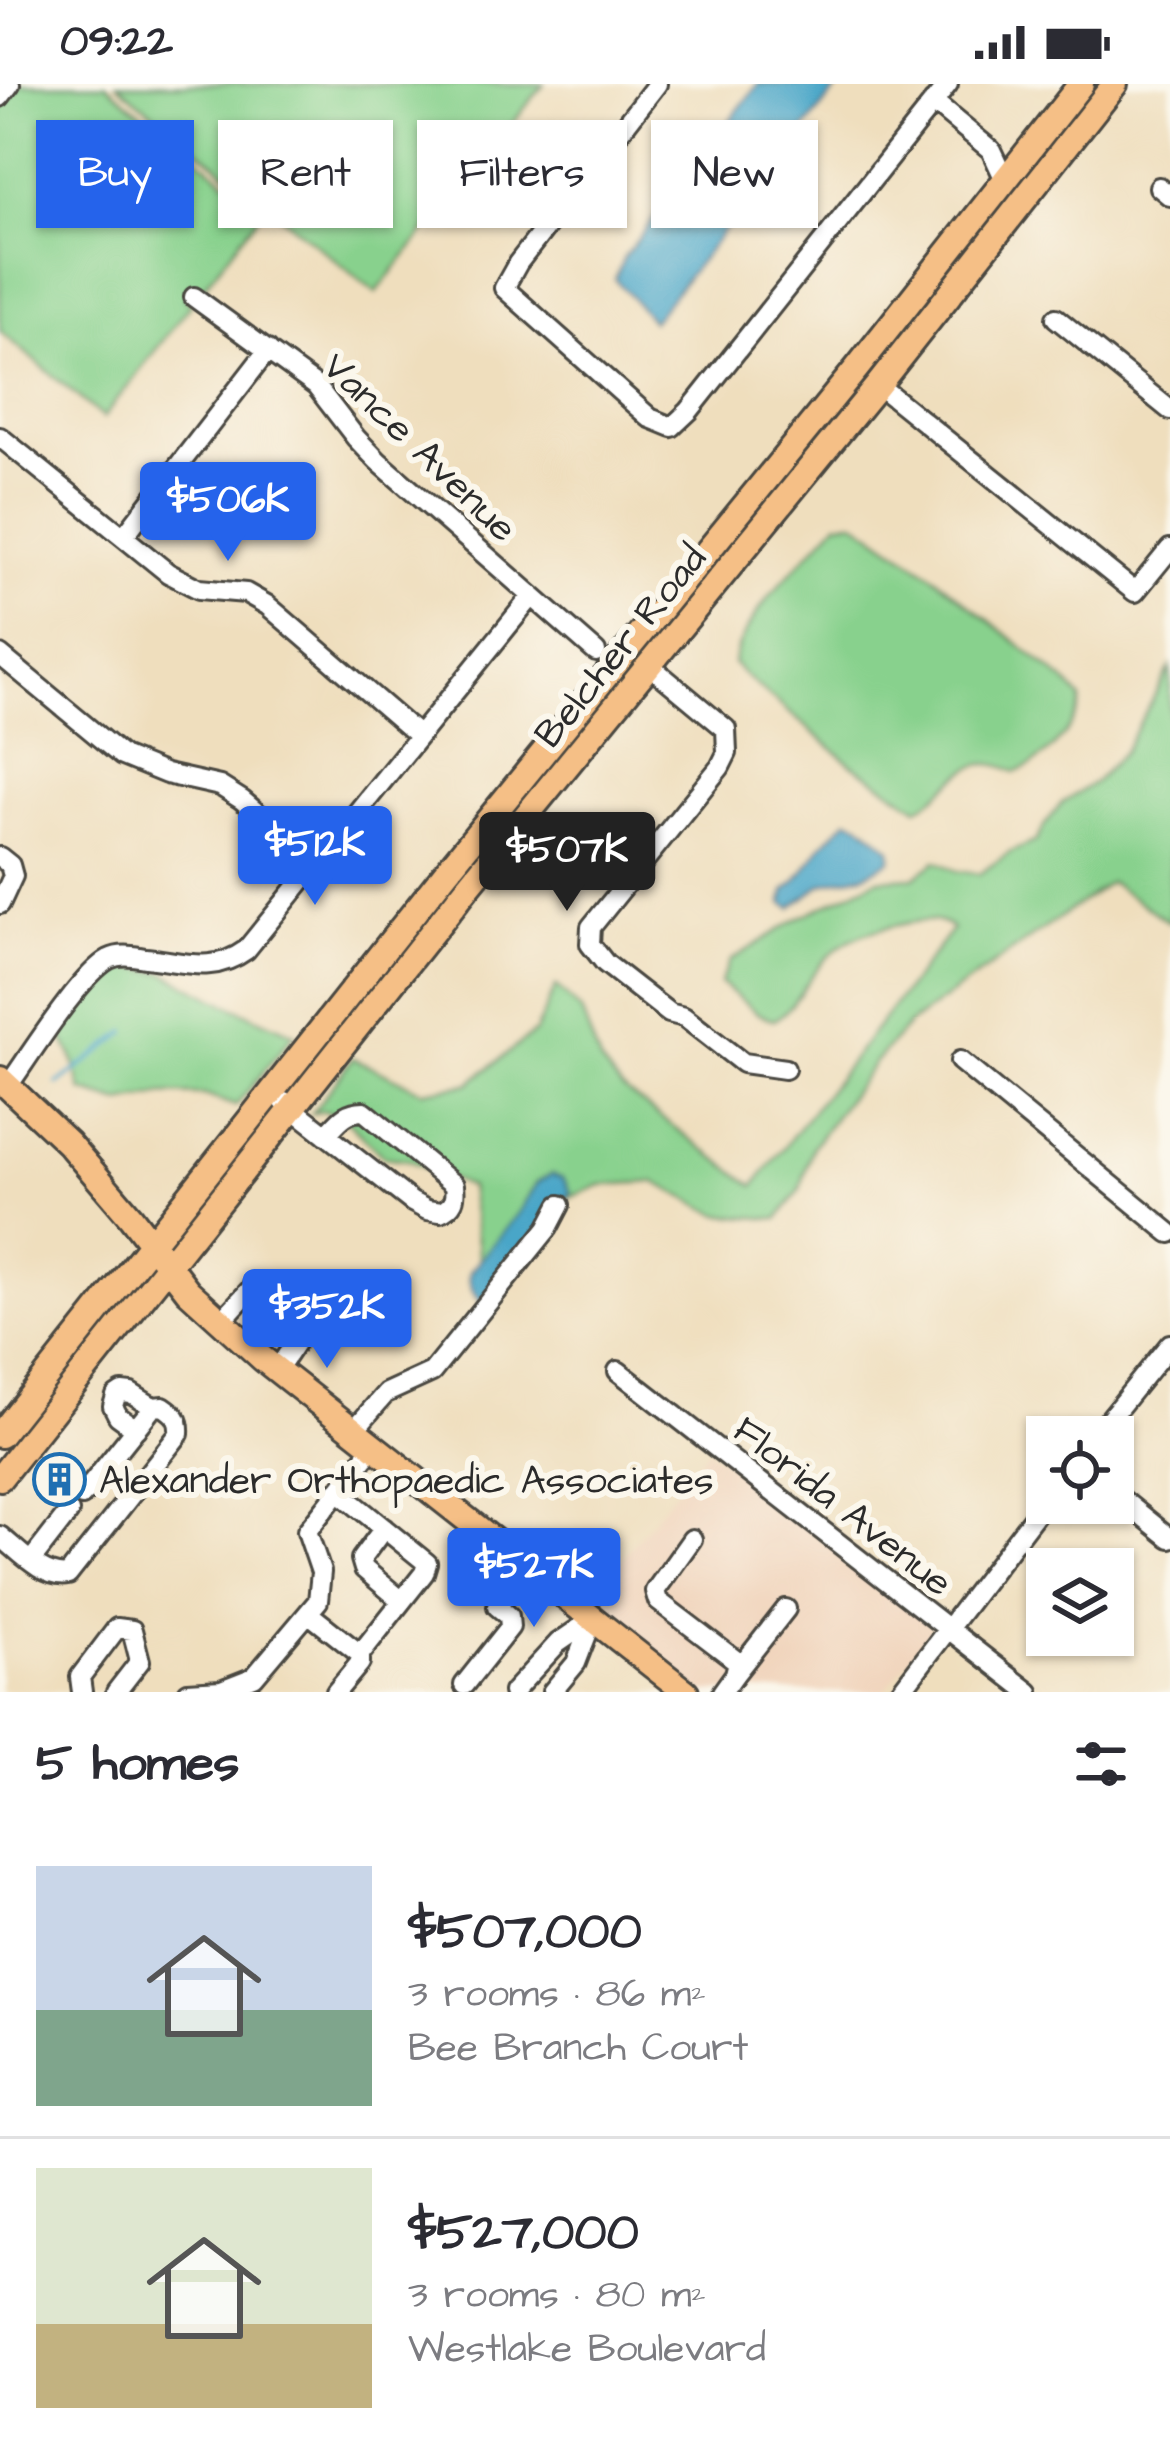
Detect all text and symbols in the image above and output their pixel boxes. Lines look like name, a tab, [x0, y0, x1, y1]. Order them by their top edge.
text: 09:22	[60, 11, 173, 73]
chip: Buy	[36, 120, 194, 228]
chip: Rent	[218, 120, 393, 228]
chip: Filters	[417, 120, 627, 228]
chip: New	[651, 120, 818, 228]
street label: Vance Avenue	[310, 341, 528, 555]
pin: $506K	[144, 462, 312, 564]
text: $506K	[167, 474, 289, 528]
street label: Belcher Road	[523, 534, 720, 760]
pin: $512K	[231, 806, 399, 908]
pin: $507K	[483, 812, 651, 914]
text: $512K	[265, 818, 365, 872]
text: $507K	[506, 824, 628, 878]
pin: $352K	[243, 1269, 411, 1371]
text: $352K	[269, 1281, 385, 1335]
street label: Florida Avenue	[721, 1405, 963, 1610]
map controls	[1026, 1416, 1134, 1656]
button: locate	[1026, 1416, 1134, 1524]
building icon: Alexander Orthopaedic Associates	[32, 1451, 88, 1507]
place label: Alexander Orthopaedic Associates	[99, 1455, 714, 1509]
pin: $527K	[450, 1528, 618, 1630]
text: $527K	[474, 1540, 594, 1594]
button: layers	[1026, 1548, 1134, 1656]
text: 5 homes	[36, 1729, 239, 1800]
icon: filters	[1068, 1731, 1134, 1797]
text: $507,000	[408, 1897, 642, 1968]
icon: home	[132, 1914, 276, 2058]
text: 3 rooms · 86 m²	[408, 1968, 706, 2022]
text: Bee Branch Court	[408, 2022, 748, 2076]
text: $527,000	[408, 2198, 639, 2269]
icon: home	[132, 2216, 276, 2360]
text: 3 rooms · 80 m²	[408, 2269, 706, 2323]
text: Westlake Boulevard	[408, 2323, 766, 2377]

